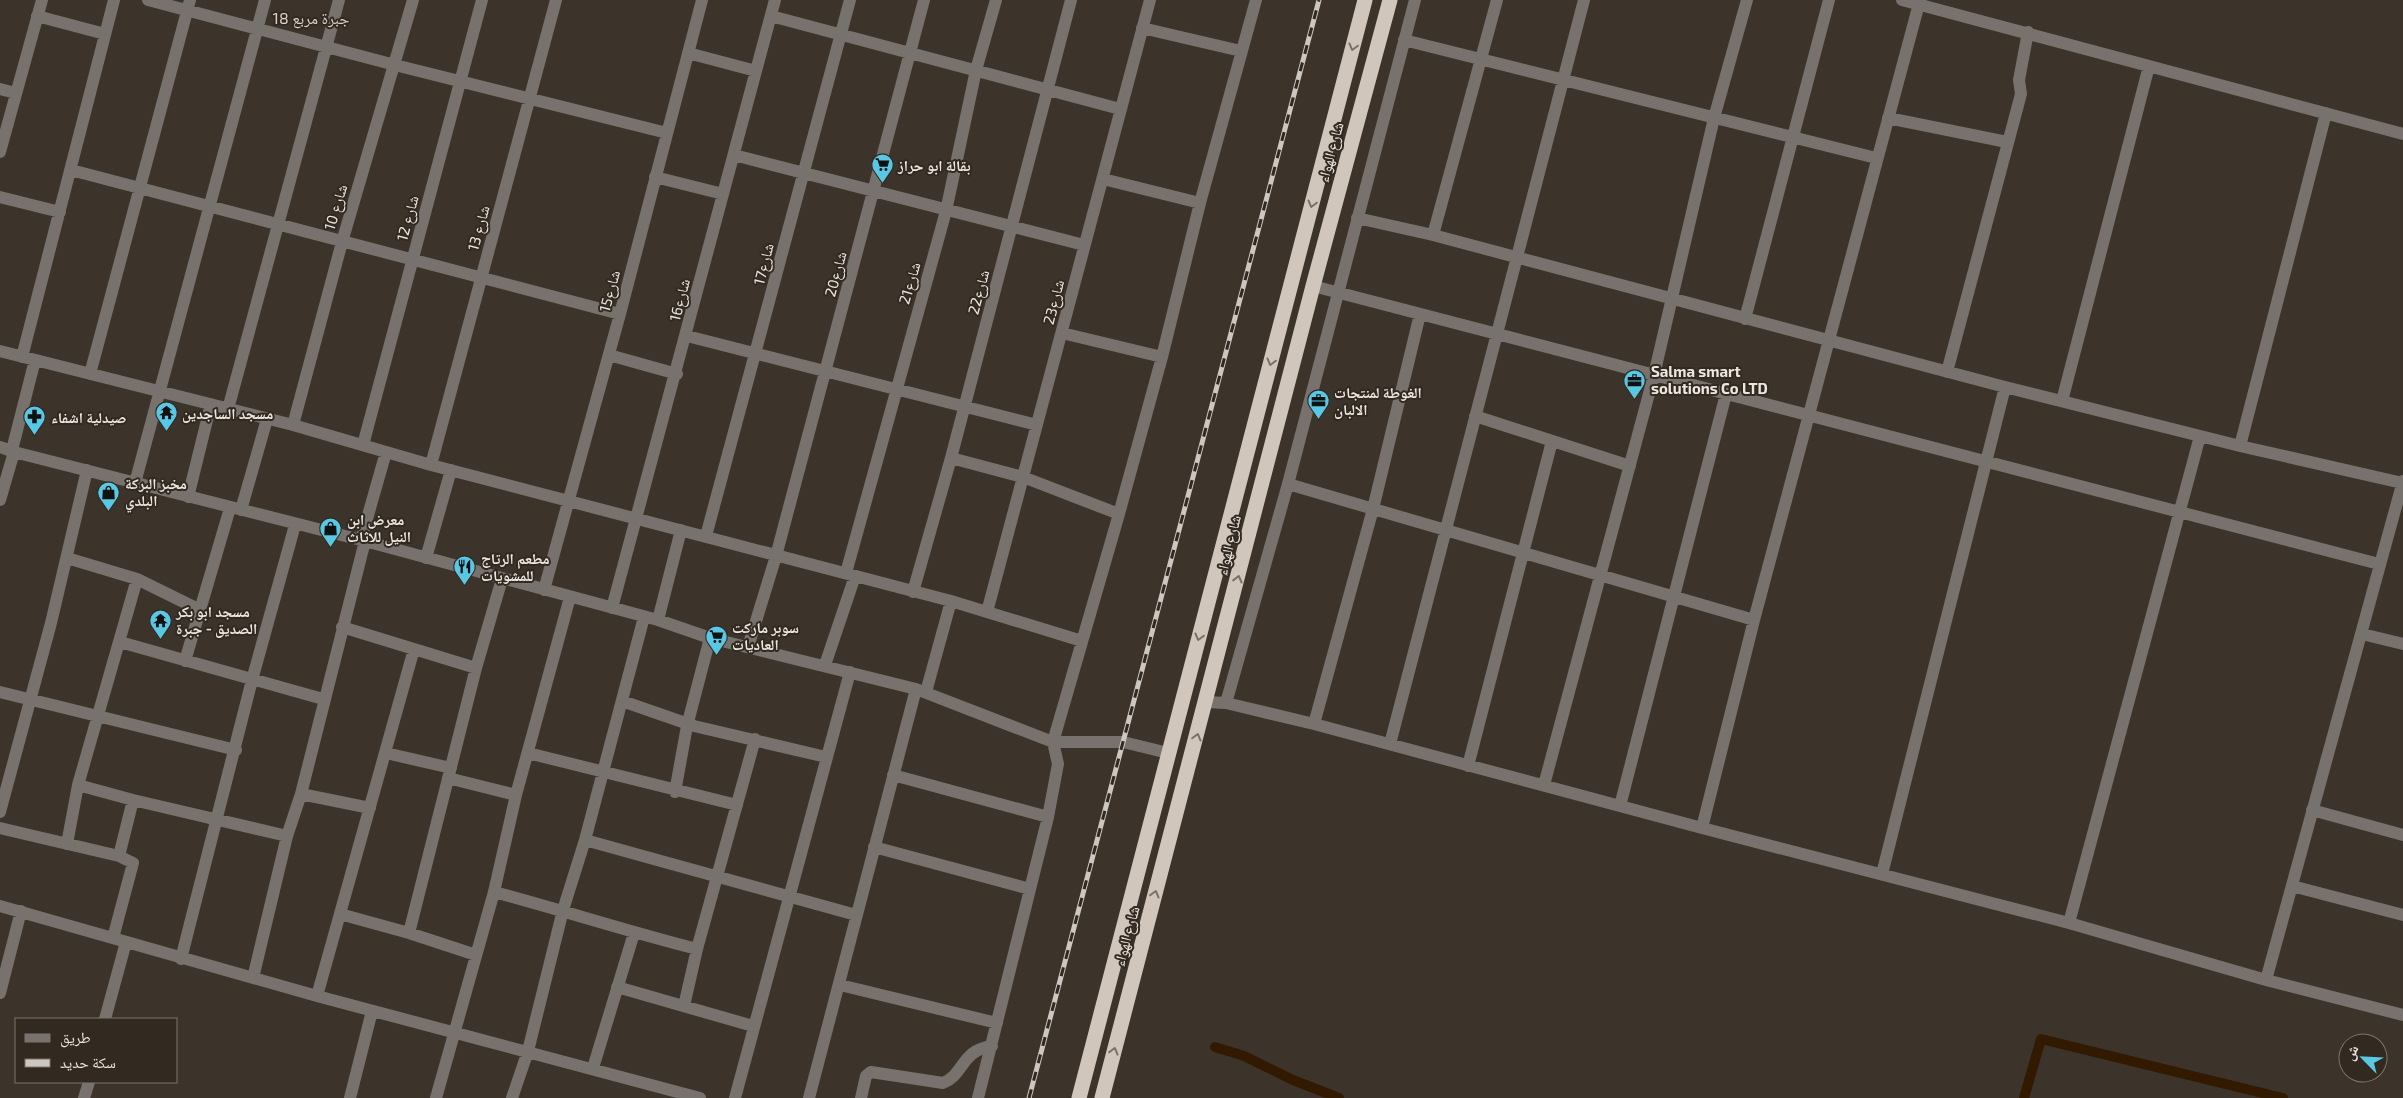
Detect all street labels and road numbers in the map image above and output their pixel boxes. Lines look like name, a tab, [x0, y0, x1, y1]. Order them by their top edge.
street label: شارع الهواء	[1313, 120, 1349, 185]
street label: شارع 10	[320, 182, 352, 233]
street label: شارع 12	[392, 193, 424, 243]
street label: شارع 13	[463, 203, 495, 253]
street label: شارع17	[749, 241, 779, 287]
street label: شارع20	[820, 249, 852, 299]
street label: شارع21	[894, 260, 926, 307]
street label: شارع15	[595, 268, 625, 314]
street label: شارع22	[963, 268, 995, 317]
street label: شارع16	[665, 277, 695, 324]
street label: شارع23	[1039, 278, 1069, 327]
street label: شارع الهواء	[1212, 513, 1246, 577]
street label: شارع الهواء	[1109, 904, 1145, 969]

